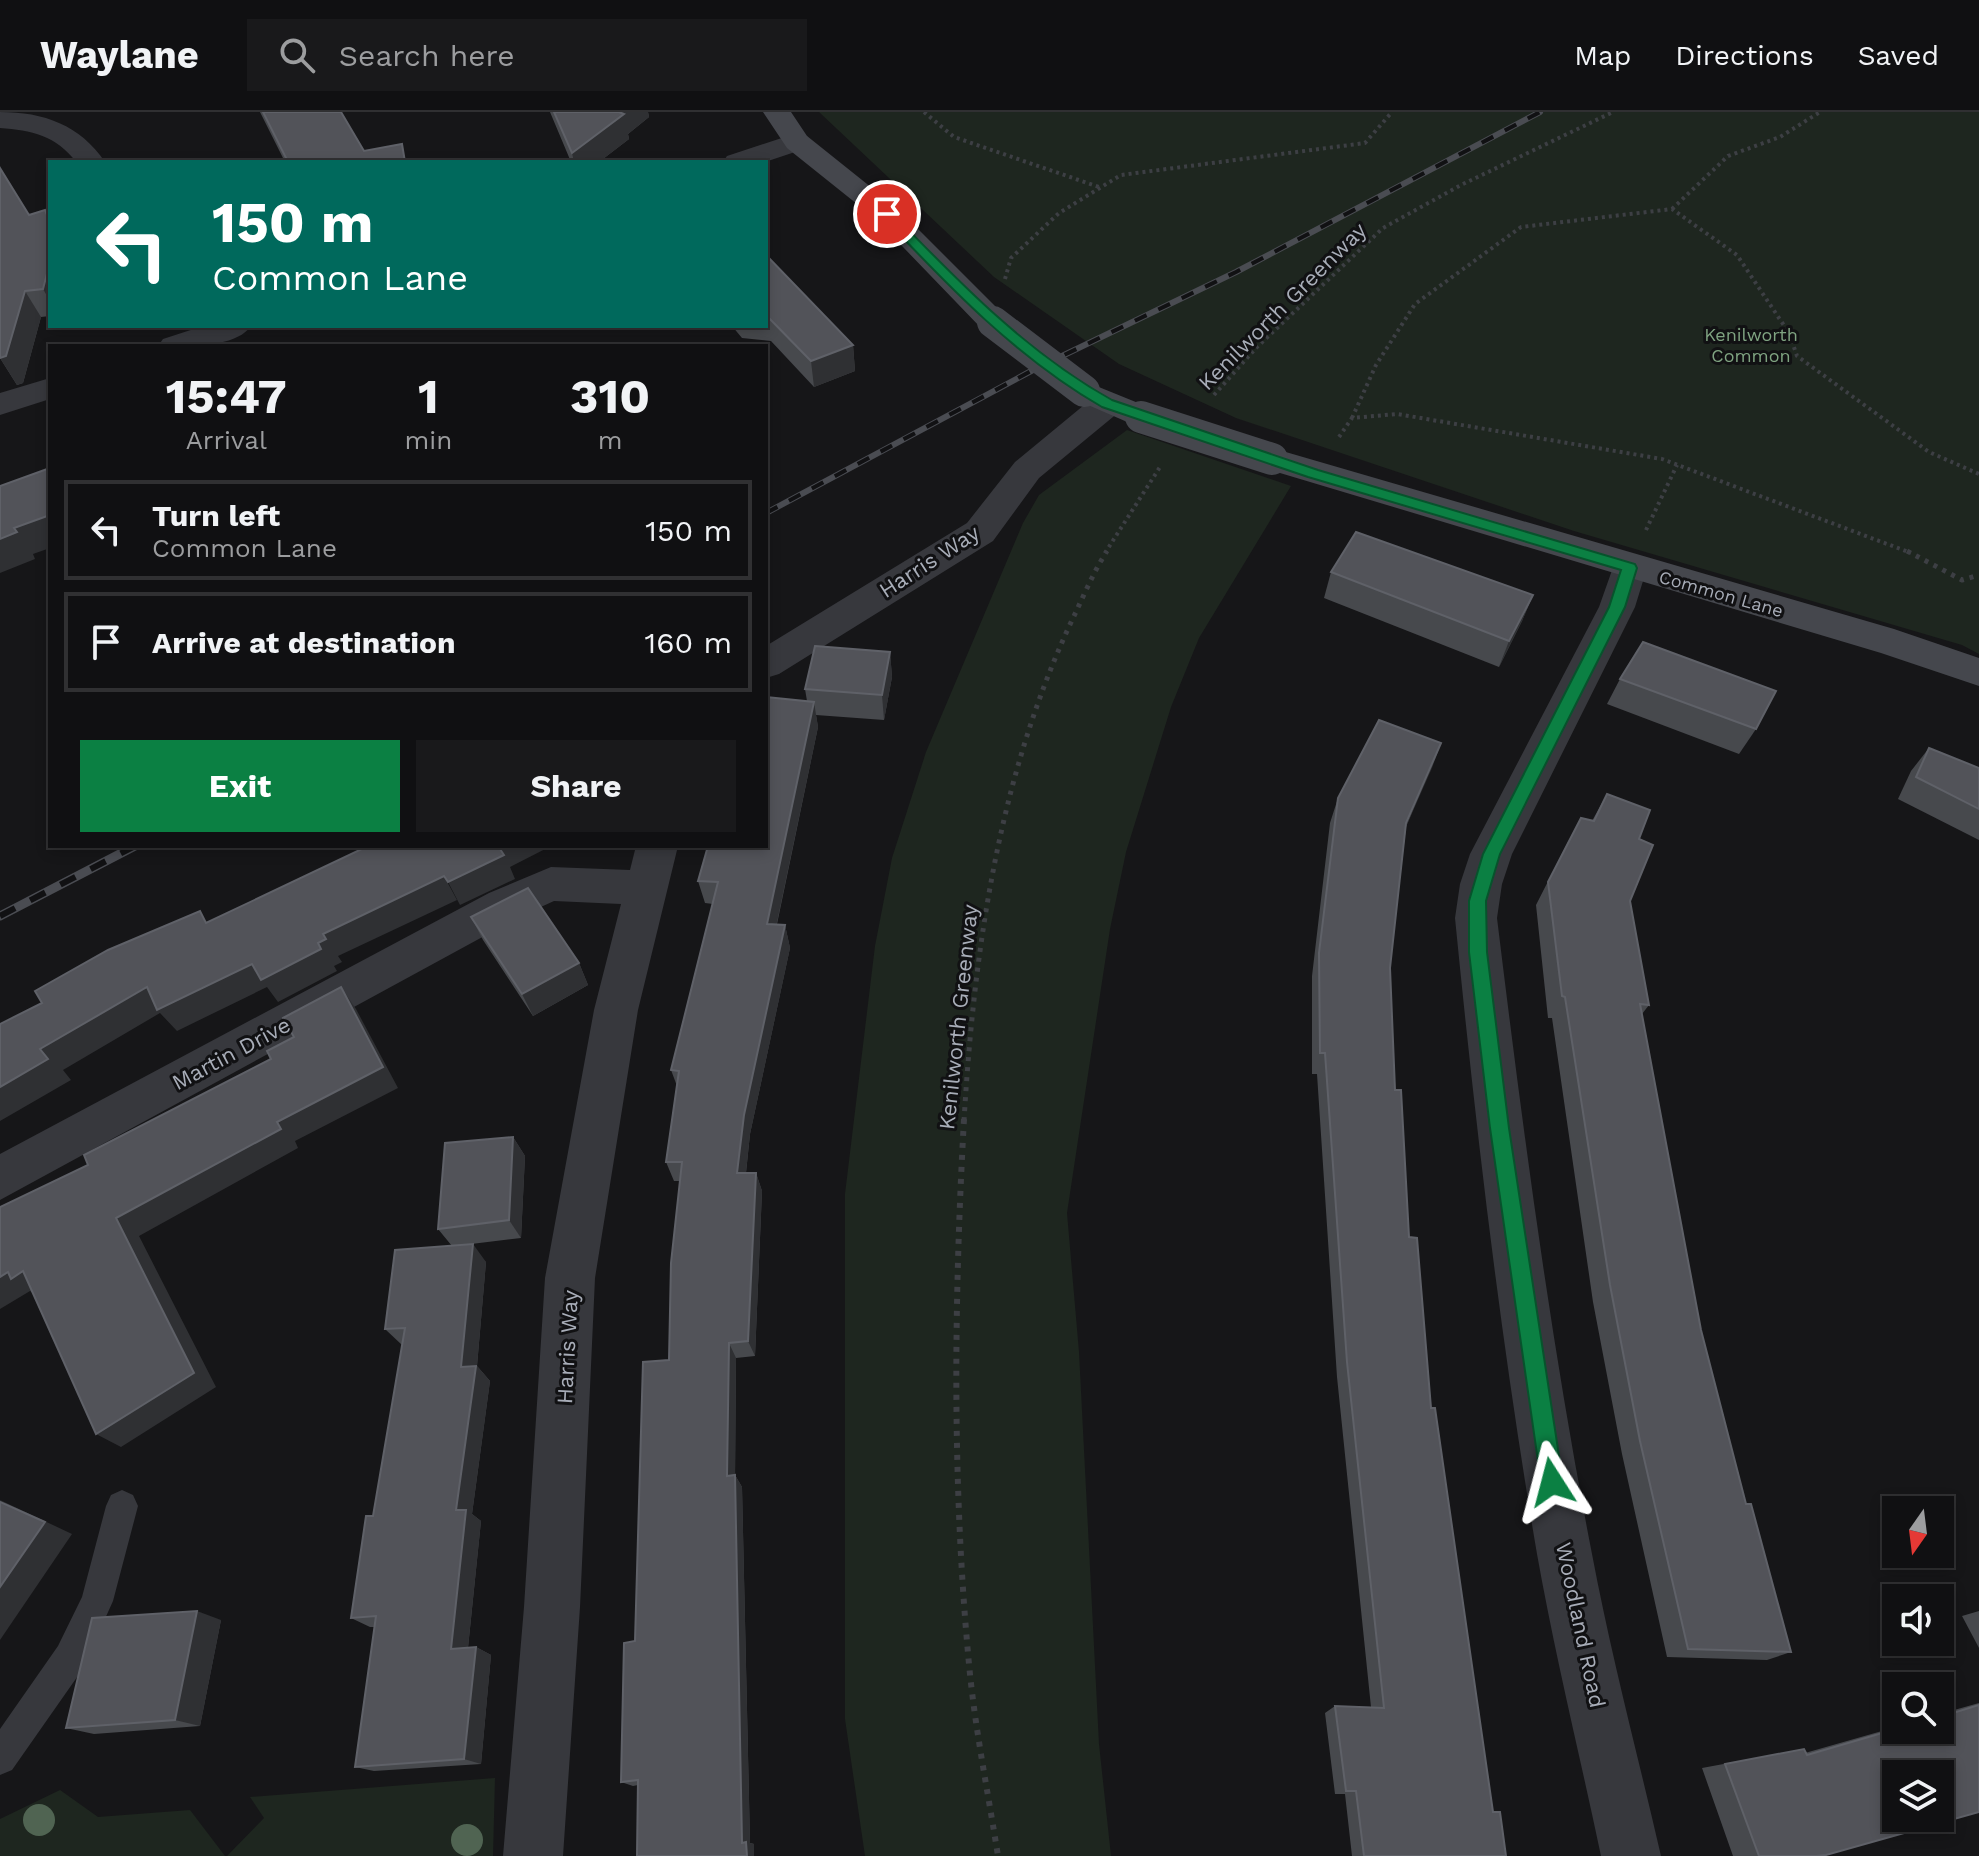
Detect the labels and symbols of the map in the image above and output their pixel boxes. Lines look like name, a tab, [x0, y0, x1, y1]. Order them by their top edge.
pin	[853, 180, 921, 248]
street label: Kenilworth Greenway	[1193, 217, 1372, 395]
park label: Kenilworth Common	[1704, 324, 1798, 366]
street label: Harris Way	[875, 519, 985, 603]
street label: Common Lane	[1657, 566, 1786, 621]
street label: Kenilworth Greenway	[934, 902, 983, 1131]
street label: Martin Drive	[168, 1012, 295, 1095]
street label: Harris Way	[552, 1289, 583, 1405]
position arrow	[1510, 1440, 1594, 1524]
north arrow	[1882, 1496, 1954, 1568]
street label: Woodland Road	[1551, 1540, 1610, 1710]

